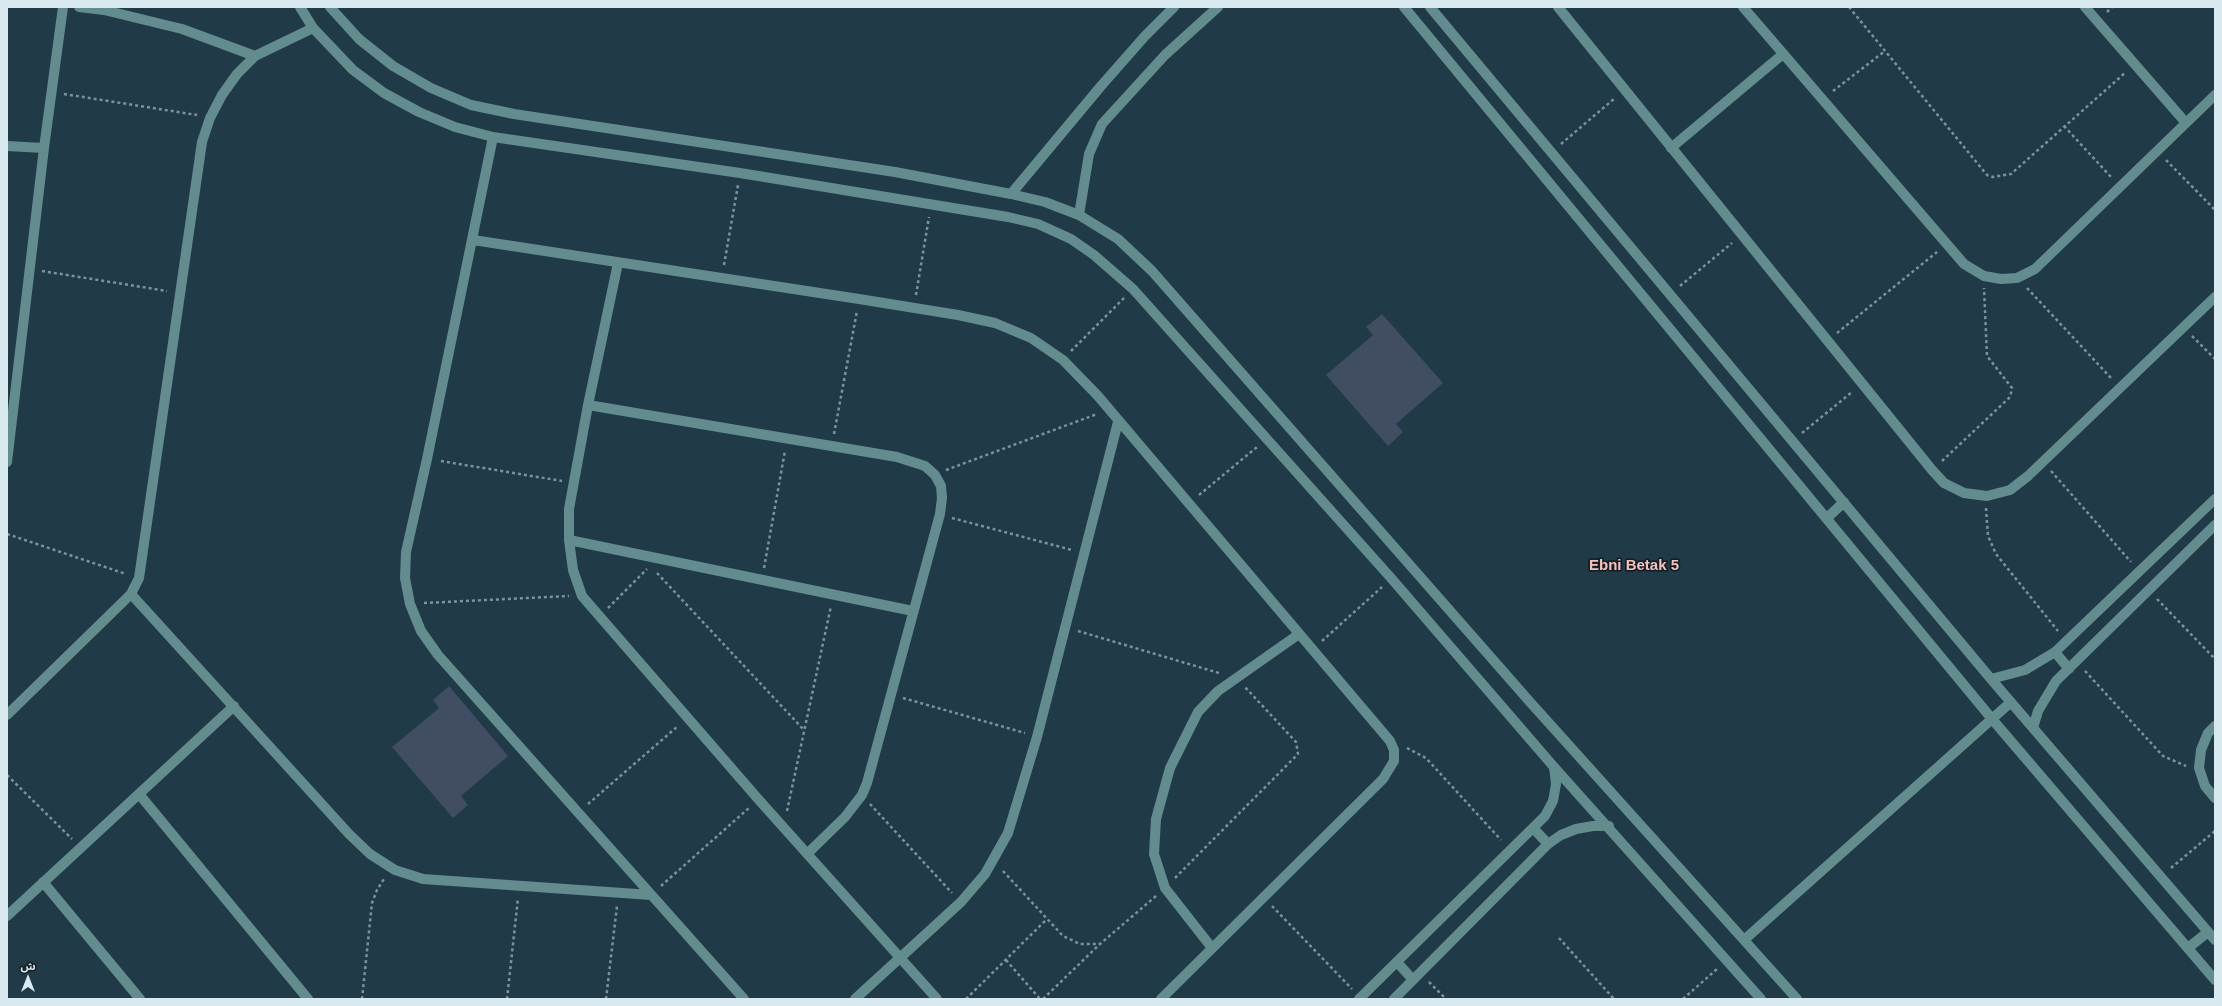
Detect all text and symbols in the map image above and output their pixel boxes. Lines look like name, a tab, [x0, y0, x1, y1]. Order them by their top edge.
district label: Ebni Betak 5	[1589, 557, 1679, 575]
north arrow	[8, 958, 48, 998]
text: ش	[20, 960, 36, 972]

